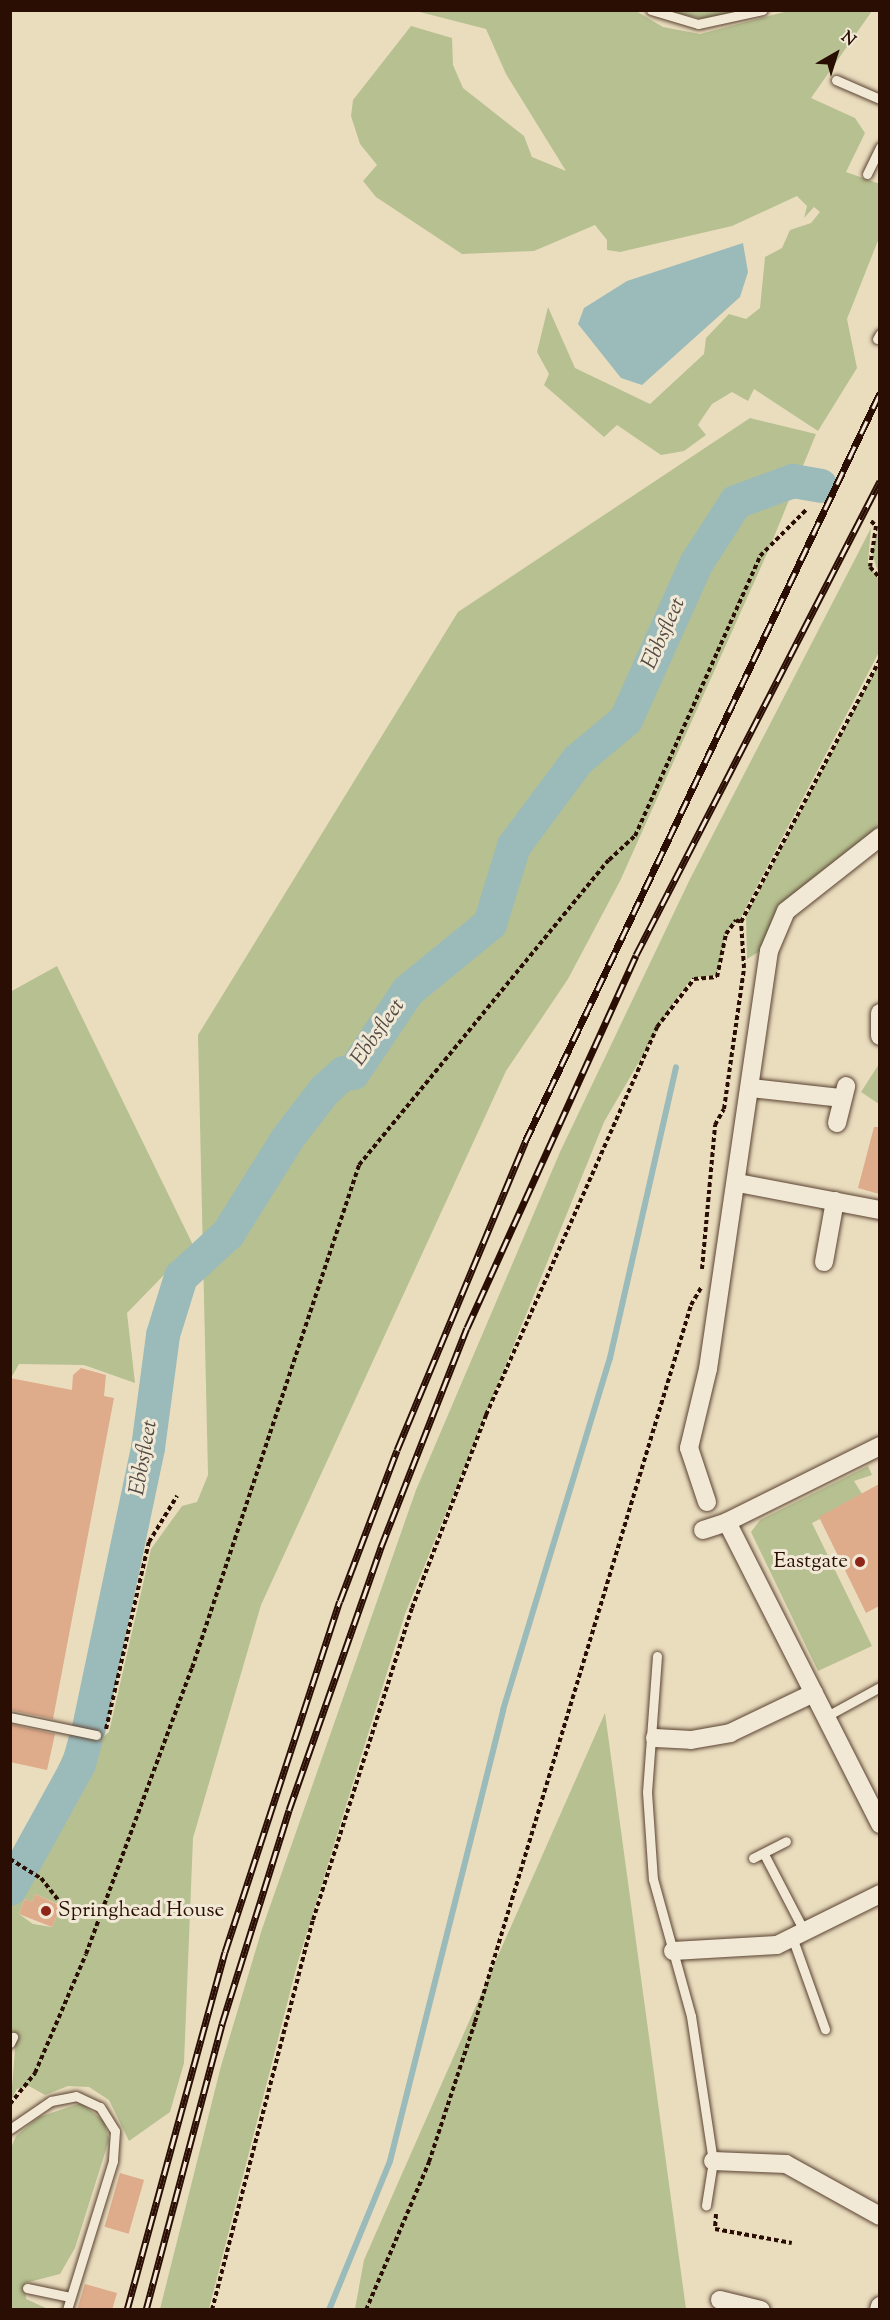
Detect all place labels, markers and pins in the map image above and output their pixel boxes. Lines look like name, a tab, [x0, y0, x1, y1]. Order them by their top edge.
place label: Eastgate	[774, 1549, 848, 1575]
marker: Eastgate	[853, 1555, 867, 1569]
place label: Springhead House	[58, 1898, 224, 1924]
marker: Springhead House	[39, 1904, 53, 1918]

